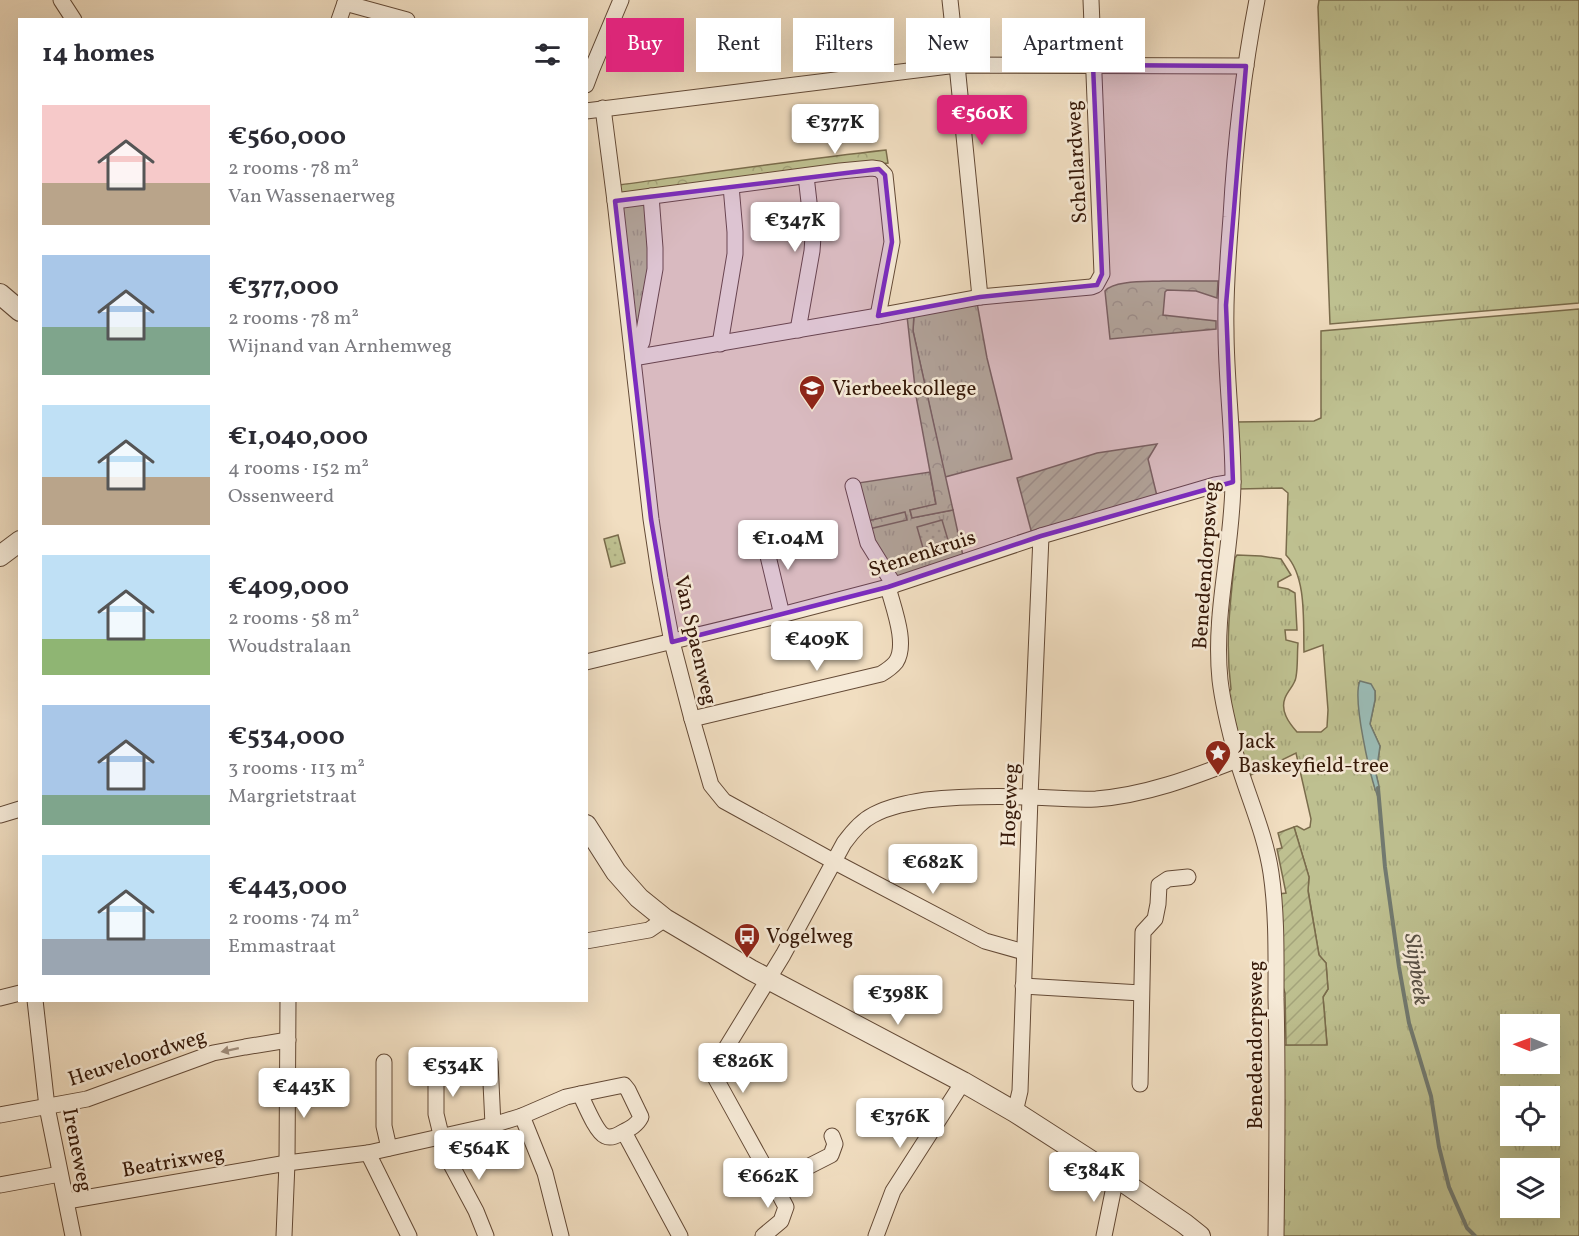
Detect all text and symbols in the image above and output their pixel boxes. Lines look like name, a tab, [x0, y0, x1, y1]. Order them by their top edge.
chip: Buy	[606, 18, 684, 72]
chip: Rent	[696, 18, 781, 72]
chip: Filters	[793, 18, 894, 72]
chip: New	[906, 18, 990, 72]
chip: Apartment	[1002, 18, 1145, 72]
text: 14 homes	[42, 36, 155, 72]
icon: filters	[531, 38, 564, 71]
pin: €560K	[940, 95, 1024, 146]
text: €560K	[951, 100, 1013, 128]
street label: Schellardweg	[1060, 100, 1095, 224]
pin: €377K	[793, 104, 877, 155]
text: €377K	[806, 109, 864, 137]
text: €560,000	[228, 119, 346, 155]
icon: home	[90, 129, 162, 201]
text: 2 rooms · 78 m²	[228, 155, 359, 183]
text: Van Wassenaerweg	[228, 183, 395, 211]
pin: €347K	[753, 202, 837, 253]
text: €347K	[765, 207, 825, 235]
text: €377,000	[228, 269, 339, 305]
icon: home	[90, 279, 162, 351]
text: 2 rooms · 78 m²	[228, 305, 359, 333]
text: Wijnand van Arnhemweg	[228, 333, 452, 361]
school or university icon: Vierbeekcollege	[797, 373, 827, 411]
place label: Vierbeekcollege	[832, 375, 977, 404]
text: €1,040,000	[228, 419, 368, 455]
icon: home	[90, 429, 162, 501]
text: 4 rooms · 152 m²	[228, 455, 369, 483]
street label: Benedendorpsweg	[1186, 480, 1227, 650]
text: Ossenweerd	[228, 483, 334, 511]
pin: €1.04M	[739, 520, 837, 571]
street label: Stenenkruis	[865, 523, 980, 585]
text: €1.04M	[752, 525, 824, 553]
text: €409,000	[228, 569, 349, 605]
street label: Van Spaenweg	[666, 573, 724, 708]
icon: home	[90, 579, 162, 651]
text: 2 rooms · 58 m²	[228, 605, 359, 633]
pin: €409K	[775, 621, 859, 672]
text: €409K	[785, 626, 849, 654]
text: Woudstralaan	[228, 633, 351, 661]
text: €534,000	[228, 719, 345, 755]
place label: Jack Baskeyfield-tree	[1238, 728, 1389, 781]
icon: home	[90, 729, 162, 801]
place icon: Jack Baskeyfield-tree	[1203, 738, 1233, 776]
text: 3 rooms · 113 m²	[228, 755, 365, 783]
street label: Hogeweg	[995, 762, 1026, 848]
text: Margrietstraat	[228, 783, 357, 811]
pin: €682K	[891, 844, 975, 895]
text: €682K	[902, 849, 964, 877]
text: €443,000	[228, 869, 347, 905]
icon: home	[90, 879, 162, 951]
text: 2 rooms · 74 m²	[228, 905, 359, 933]
bus stop icon: Vogelweg	[732, 921, 762, 959]
place label: Vogelweg	[766, 923, 853, 952]
water label: Slijpbeek	[1395, 931, 1436, 1007]
text: Emmastraat	[228, 933, 336, 961]
street label: Benedendorpsweg	[1242, 960, 1271, 1130]
pin: €398K	[856, 975, 940, 1026]
text: €398K	[867, 980, 929, 1008]
north arrow	[1500, 1014, 1560, 1074]
map controls	[1500, 1014, 1560, 1218]
street label: Heuveloordweg	[65, 1022, 210, 1094]
pin: €826K	[701, 1043, 785, 1094]
one-way arrow	[221, 1046, 240, 1055]
pin: €534K	[411, 1047, 495, 1098]
text: €826K	[712, 1048, 774, 1076]
text: €534K	[422, 1052, 484, 1080]
pin: €443K	[262, 1068, 346, 1119]
text: €443K	[273, 1073, 335, 1101]
button: locate	[1500, 1086, 1560, 1146]
pin: €376K	[858, 1098, 942, 1149]
text: €376K	[870, 1103, 930, 1131]
street label: Ireneweg	[54, 1106, 99, 1195]
pin: €564K	[437, 1130, 521, 1181]
text: €564K	[448, 1135, 510, 1163]
street label: Beatrixweg	[120, 1139, 227, 1186]
pin: €384K	[1052, 1152, 1136, 1203]
text: €384K	[1063, 1157, 1125, 1185]
pin: €662K	[726, 1158, 810, 1209]
button: layers	[1500, 1158, 1560, 1218]
text: €662K	[737, 1163, 799, 1191]

